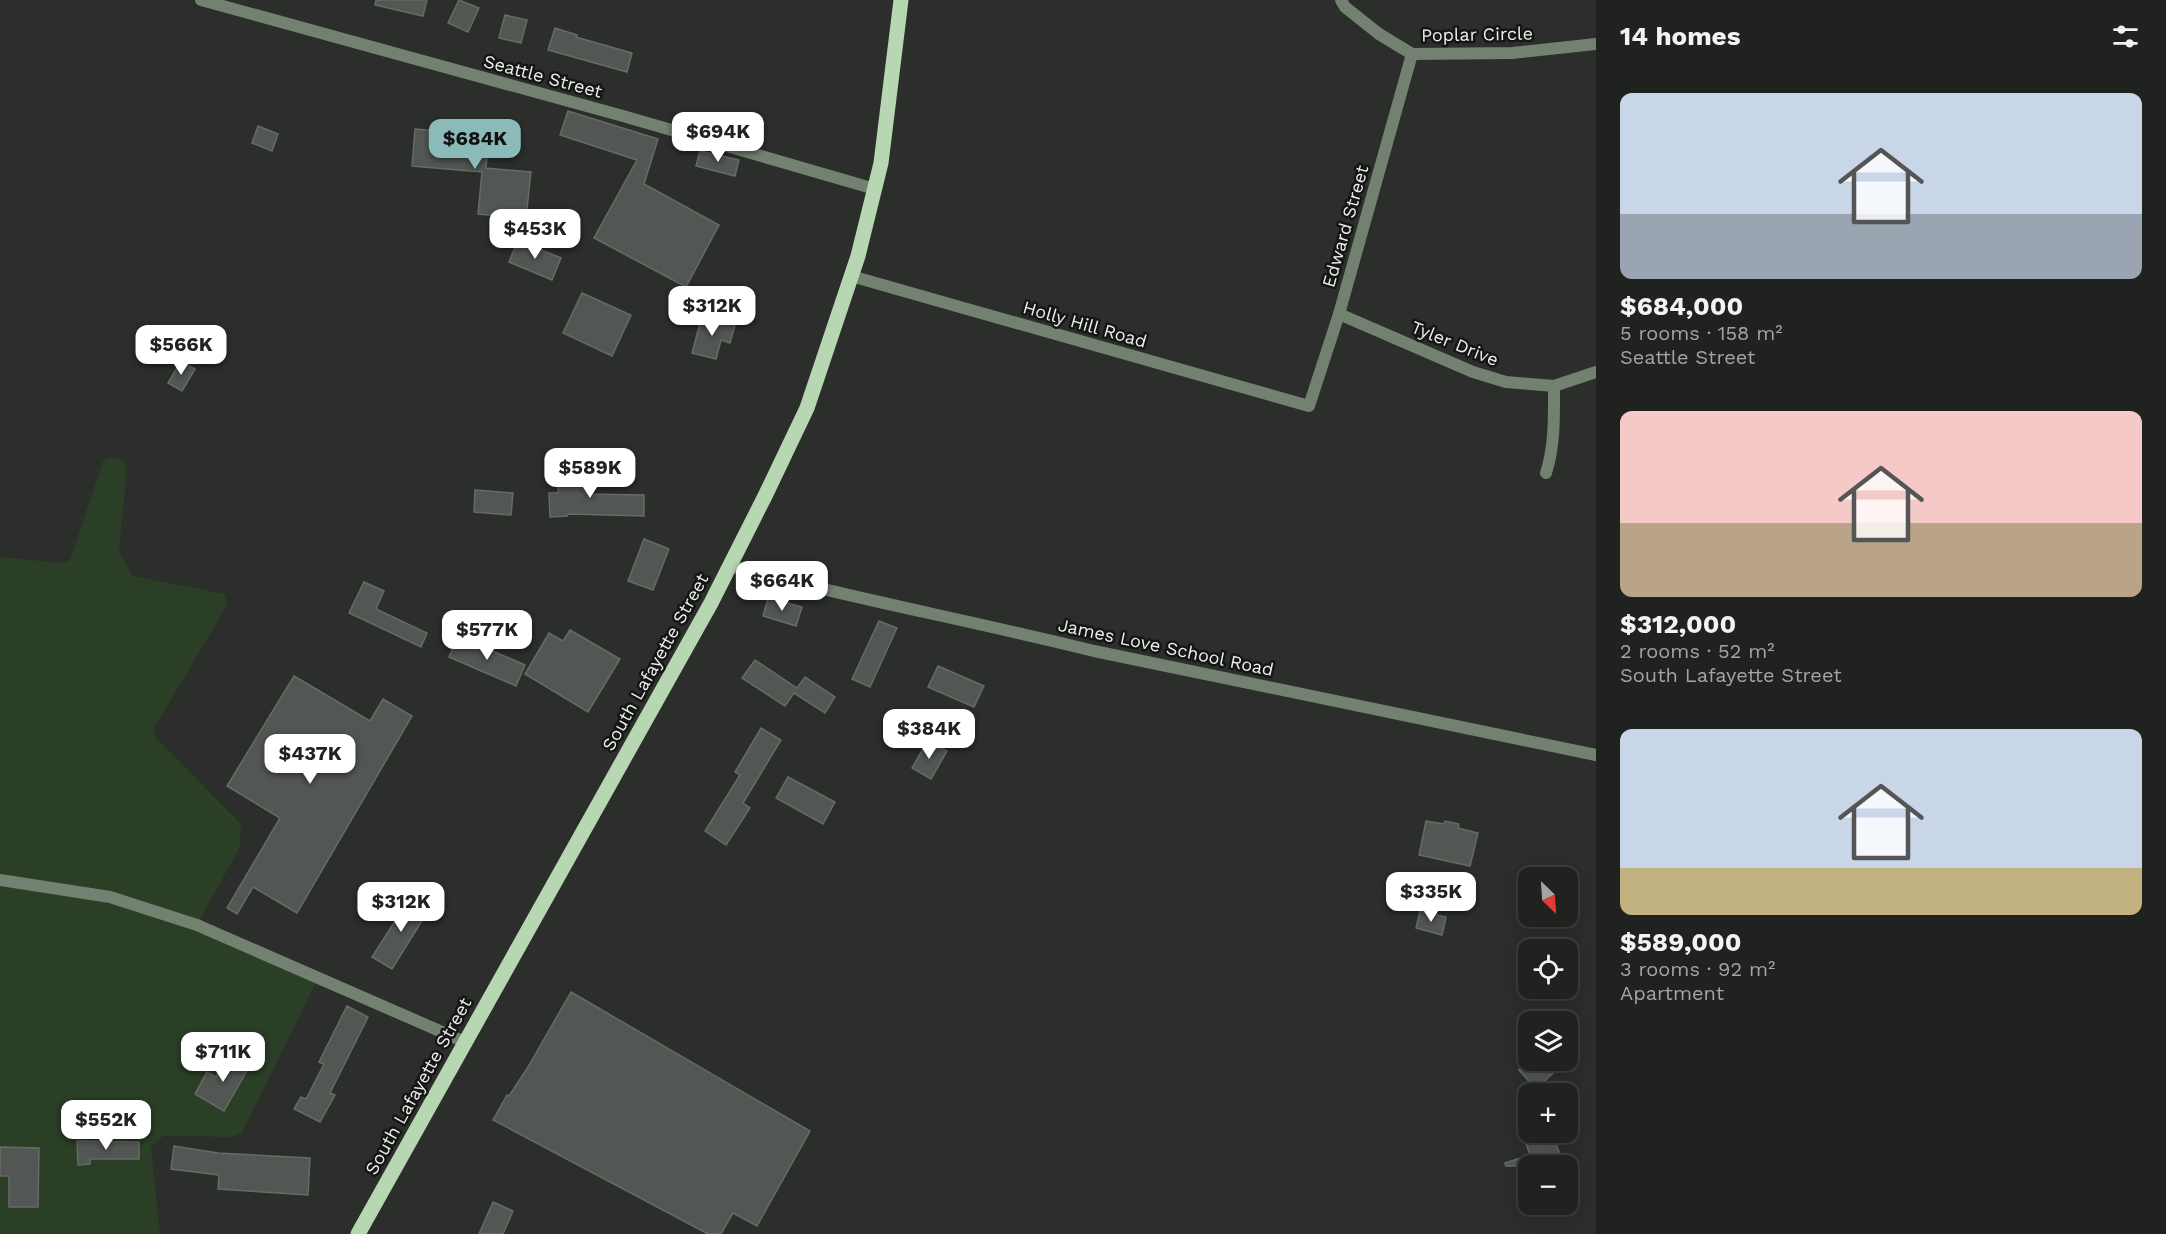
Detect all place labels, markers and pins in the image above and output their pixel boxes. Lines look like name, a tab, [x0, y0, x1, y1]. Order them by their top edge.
pin: $694K	[676, 112, 760, 163]
pin: $684K	[433, 119, 517, 170]
pin: $453K	[493, 209, 577, 260]
pin: $312K	[670, 286, 754, 337]
pin: $566K	[139, 325, 223, 376]
pin: $589K	[548, 448, 632, 499]
pin: $664K	[740, 561, 824, 612]
pin: $577K	[445, 610, 529, 661]
pin: $384K	[887, 709, 971, 760]
pin: $437K	[268, 734, 352, 785]
pin: $335K	[1389, 872, 1473, 923]
pin: $312K	[359, 882, 443, 933]
pin: $711K	[181, 1032, 265, 1083]
pin: $552K	[64, 1100, 148, 1151]

